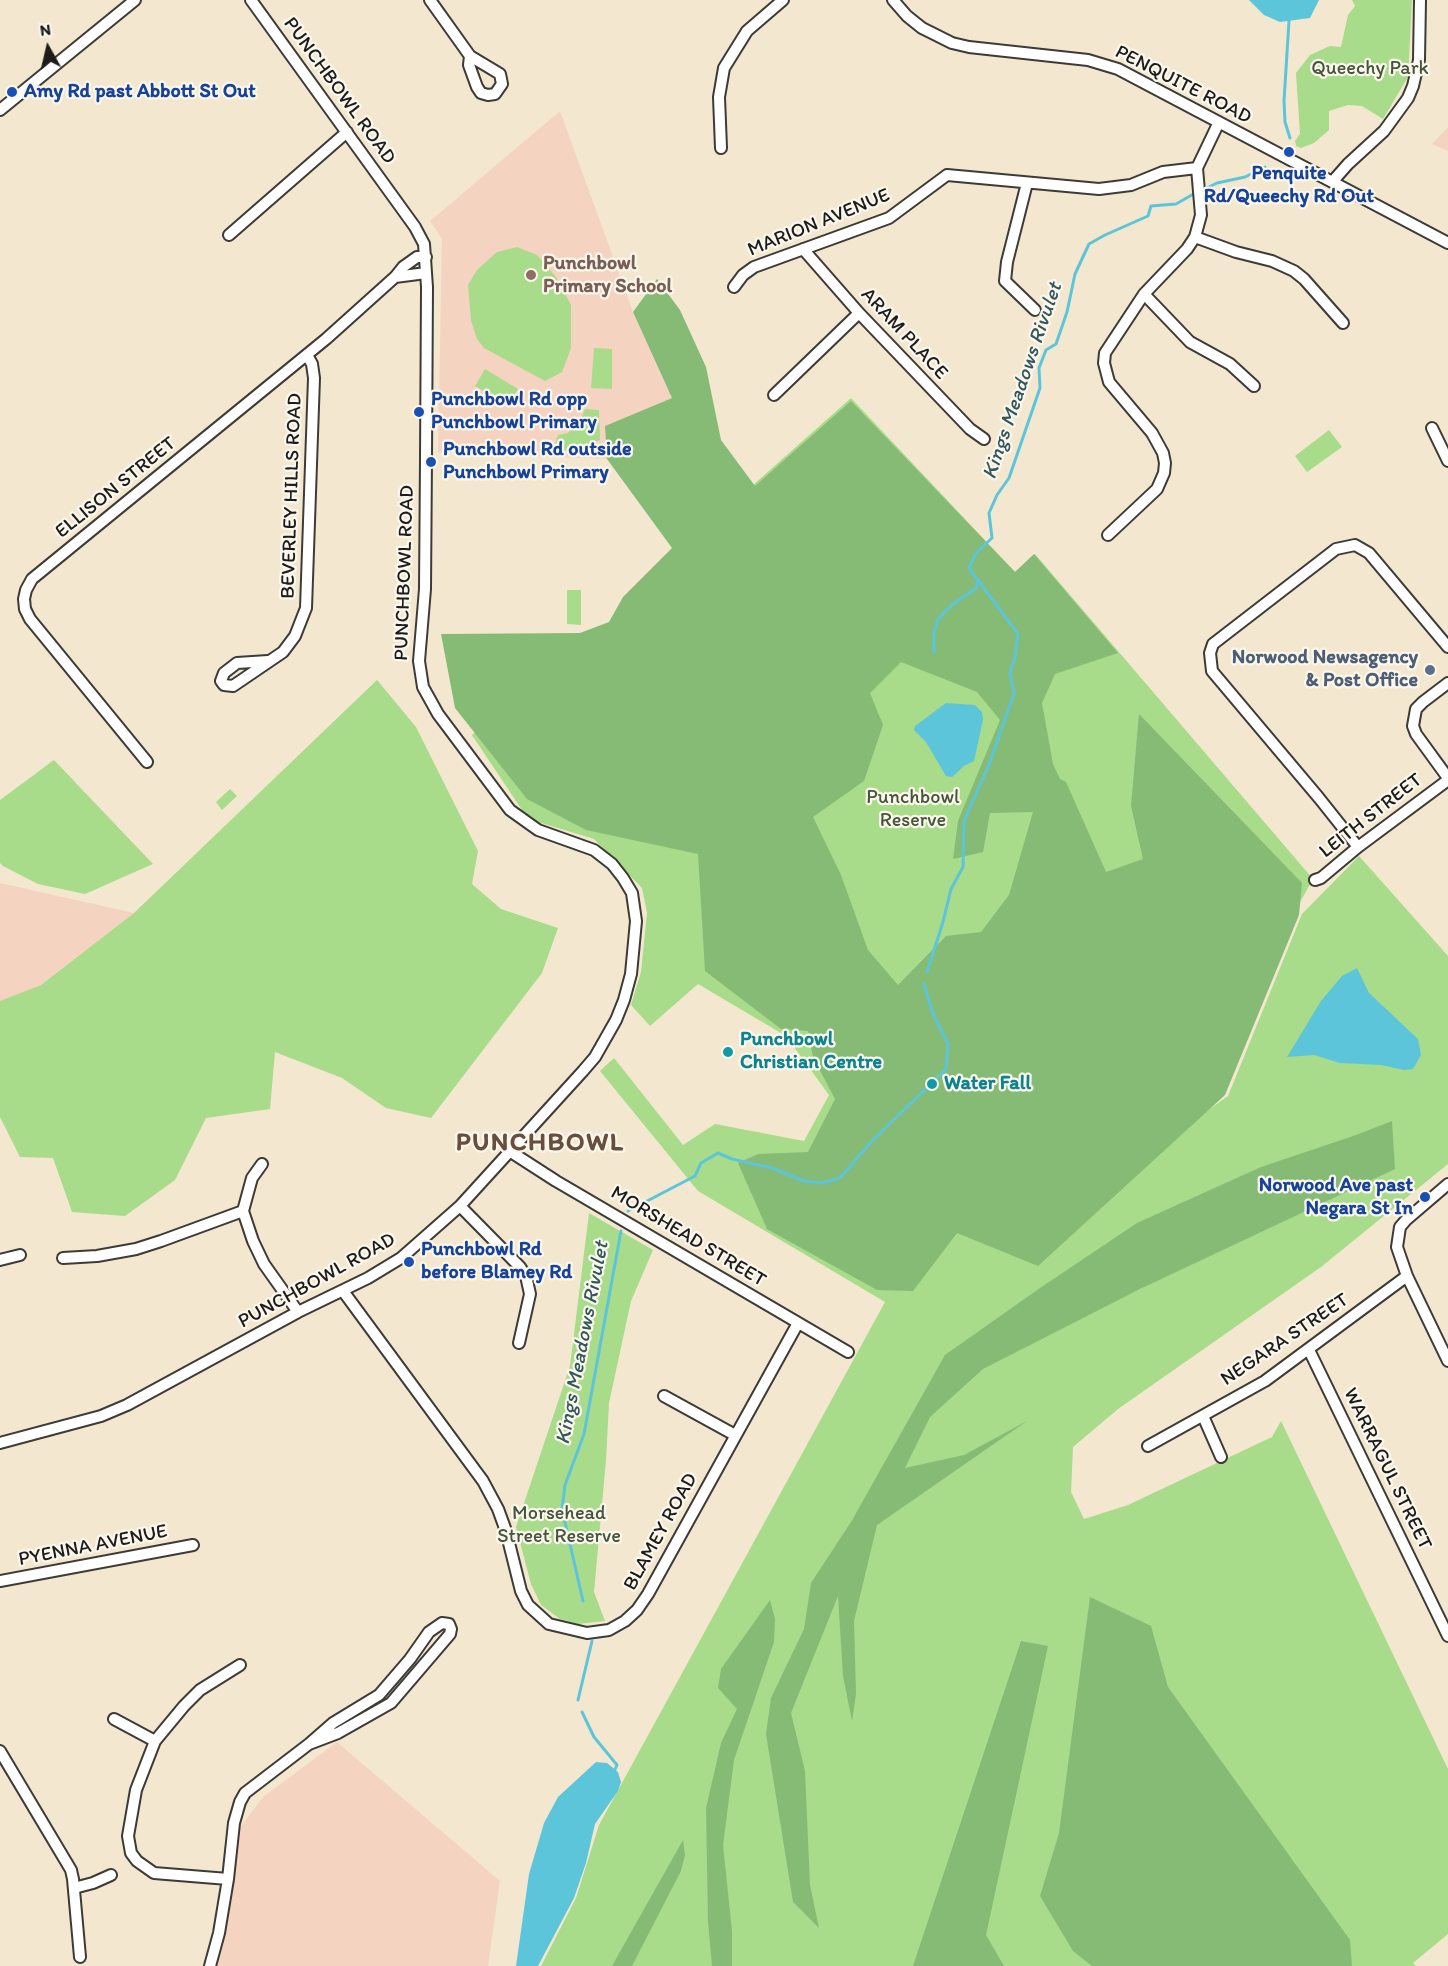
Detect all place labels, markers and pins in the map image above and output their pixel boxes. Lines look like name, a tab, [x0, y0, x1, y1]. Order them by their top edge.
place label: Amy Rd past Abbott St Out	[24, 80, 256, 104]
marker: Amy Rd past Abbott St Out	[5, 85, 19, 99]
marker: Penquite Rd/Queechy Rd Out	[1282, 145, 1296, 159]
place label: Penquite Rd/Queechy Rd Out	[1204, 162, 1374, 209]
place label: Punchbowl Primary School	[543, 252, 672, 299]
marker: Punchbowl Primary School	[524, 268, 538, 282]
place label: Punchbowl Rd opp Punchbowl Primary	[431, 388, 597, 435]
marker: Punchbowl Rd opp Punchbowl Primary	[412, 405, 426, 419]
place label: Punchbowl Rd outside Punchbowl Primary	[443, 438, 631, 485]
marker: Punchbowl Rd outside Punchbowl Primary	[424, 455, 438, 469]
place label: Norwood Newsagency & Post Office	[1232, 646, 1418, 693]
marker: Norwood Newsagency & Post Office	[1423, 663, 1437, 677]
place label: Punchbowl Christian Centre	[740, 1028, 882, 1075]
marker: Punchbowl Christian Centre	[721, 1045, 735, 1059]
place label: Water Fall	[944, 1072, 1031, 1096]
marker: Water Fall	[925, 1077, 939, 1091]
place label: Norwood Ave past Negara St In	[1259, 1174, 1413, 1221]
marker: Norwood Ave past Negara St In	[1418, 1190, 1432, 1204]
place label: Punchbowl Rd before Blamey Rd	[421, 1238, 572, 1285]
marker: Punchbowl Rd before Blamey Rd	[402, 1255, 416, 1269]

